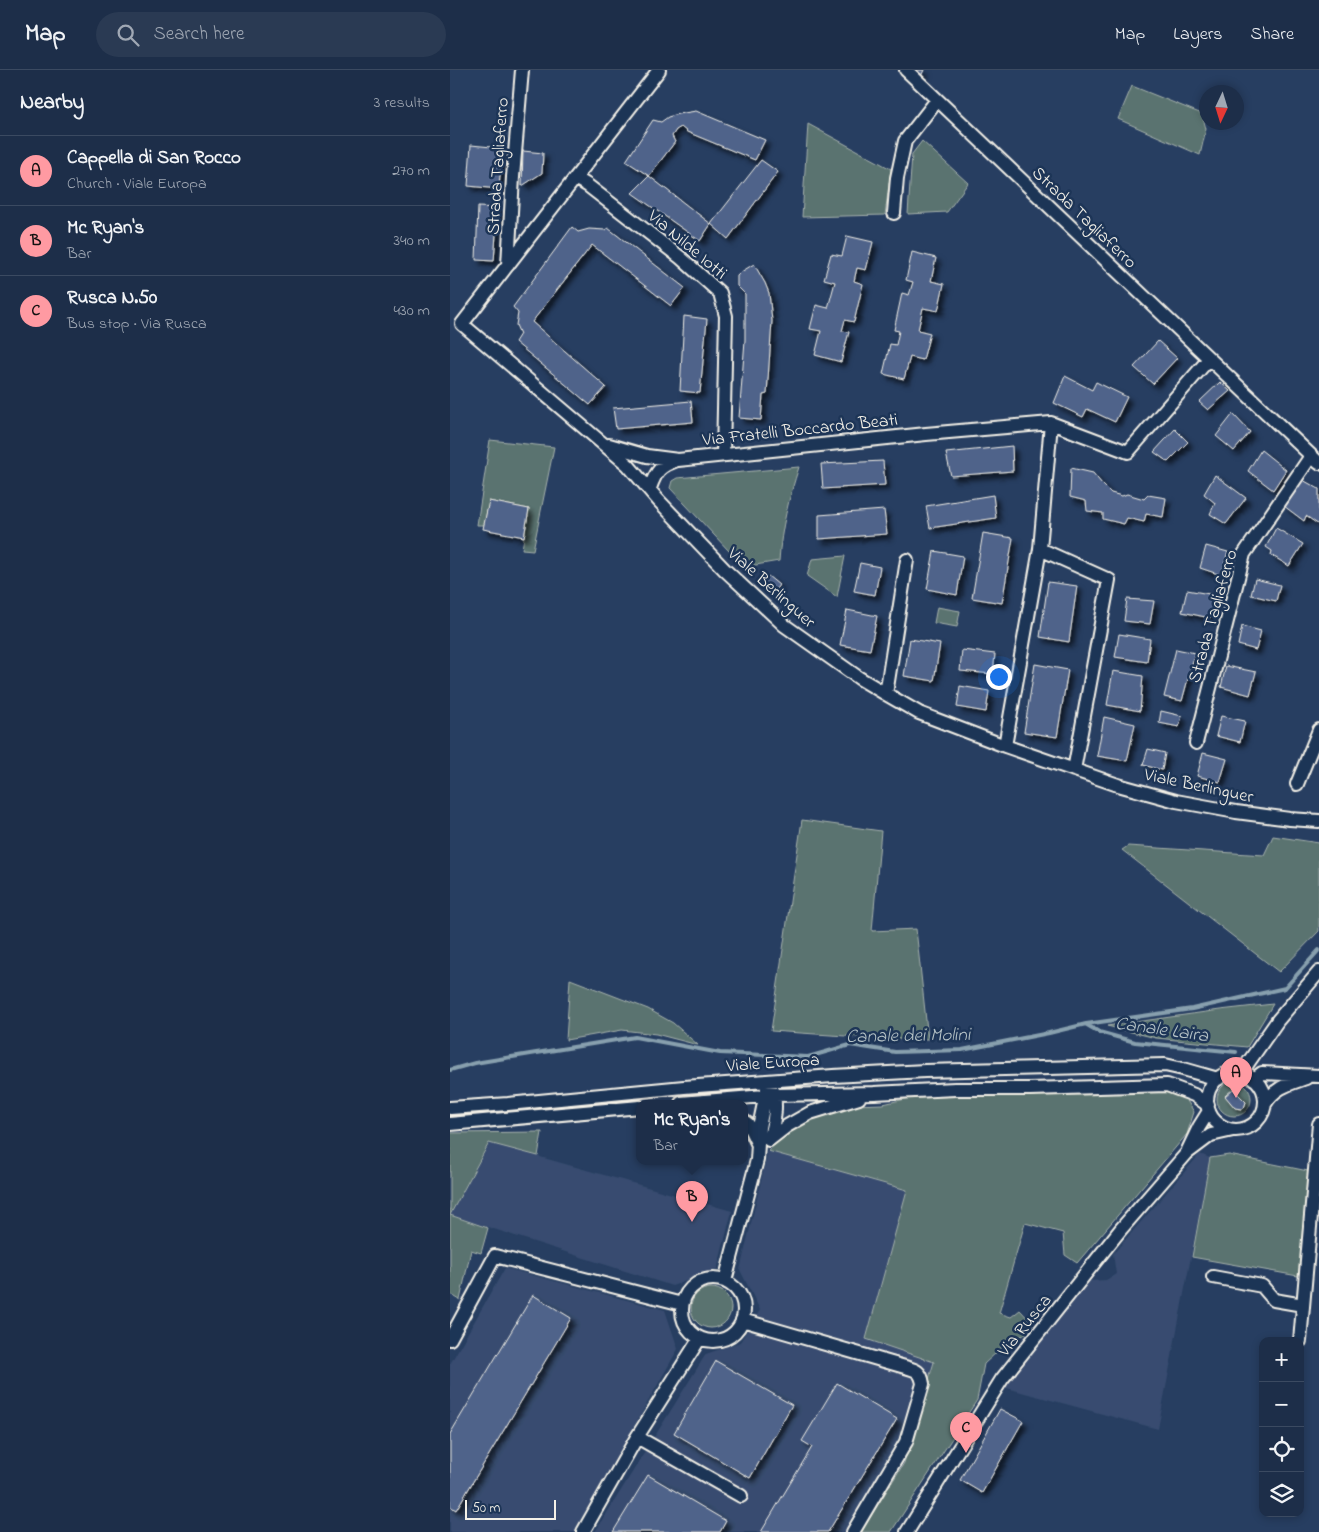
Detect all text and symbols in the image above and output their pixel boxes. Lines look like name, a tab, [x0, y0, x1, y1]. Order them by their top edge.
search box	[96, 12, 446, 57]
text: Map	[25, 17, 66, 52]
icon: search	[114, 21, 142, 49]
text: Search here	[154, 21, 245, 48]
text: Map	[1115, 22, 1145, 48]
text: Layers	[1173, 22, 1223, 48]
text: Share	[1251, 22, 1294, 48]
north arrow	[1199, 85, 1244, 130]
text: Nearby	[20, 88, 84, 118]
text: 3 results	[374, 91, 430, 115]
street label: Strada Tagliaferro	[481, 97, 518, 236]
text: Cappella di San Rocco	[67, 145, 241, 172]
text: A	[31, 159, 41, 183]
text: 270 m	[392, 159, 430, 183]
street label: Strada Tagliaferro	[1024, 161, 1142, 276]
text: Church · Viale Europa	[67, 172, 207, 196]
street label: Via Nilde Iotti	[640, 204, 732, 287]
text: Mc Ryan's	[67, 215, 144, 242]
text: B	[31, 229, 41, 253]
text: 340 m	[393, 229, 430, 253]
text: Bar	[67, 242, 91, 266]
text: Rusca N.50	[67, 285, 157, 312]
text: C	[32, 299, 40, 323]
text: 430 m	[393, 299, 430, 323]
text: Bus stop · Via Rusca	[67, 312, 207, 336]
street label: Via Fratelli Boccardo Beati	[700, 408, 899, 454]
street label: Viale Berlinguer	[719, 541, 821, 636]
street label: Strada Tagliaferro	[1182, 547, 1246, 687]
your location	[986, 664, 1012, 690]
street label: Viale Berlinguer	[1141, 763, 1256, 812]
water label: Canale Laira	[1113, 1011, 1211, 1050]
water label: Canale dei Molini	[846, 1022, 972, 1051]
street label: Viale Europa	[725, 1048, 821, 1080]
pin: A	[1220, 1057, 1252, 1098]
popup	[636, 1100, 748, 1165]
text: Mc Ryan's	[653, 1107, 731, 1134]
text: Bar	[653, 1134, 678, 1158]
pin: B	[676, 1181, 708, 1222]
street label: Via Rusca	[992, 1289, 1059, 1364]
map controls	[1259, 1337, 1304, 1517]
button: +	[1259, 1337, 1304, 1382]
button: −	[1259, 1382, 1304, 1427]
pin: C	[950, 1412, 982, 1453]
button: locate	[1259, 1427, 1304, 1472]
button: layers	[1259, 1472, 1304, 1517]
scale bar	[465, 1497, 556, 1520]
text: 50 m	[472, 1498, 500, 1519]

